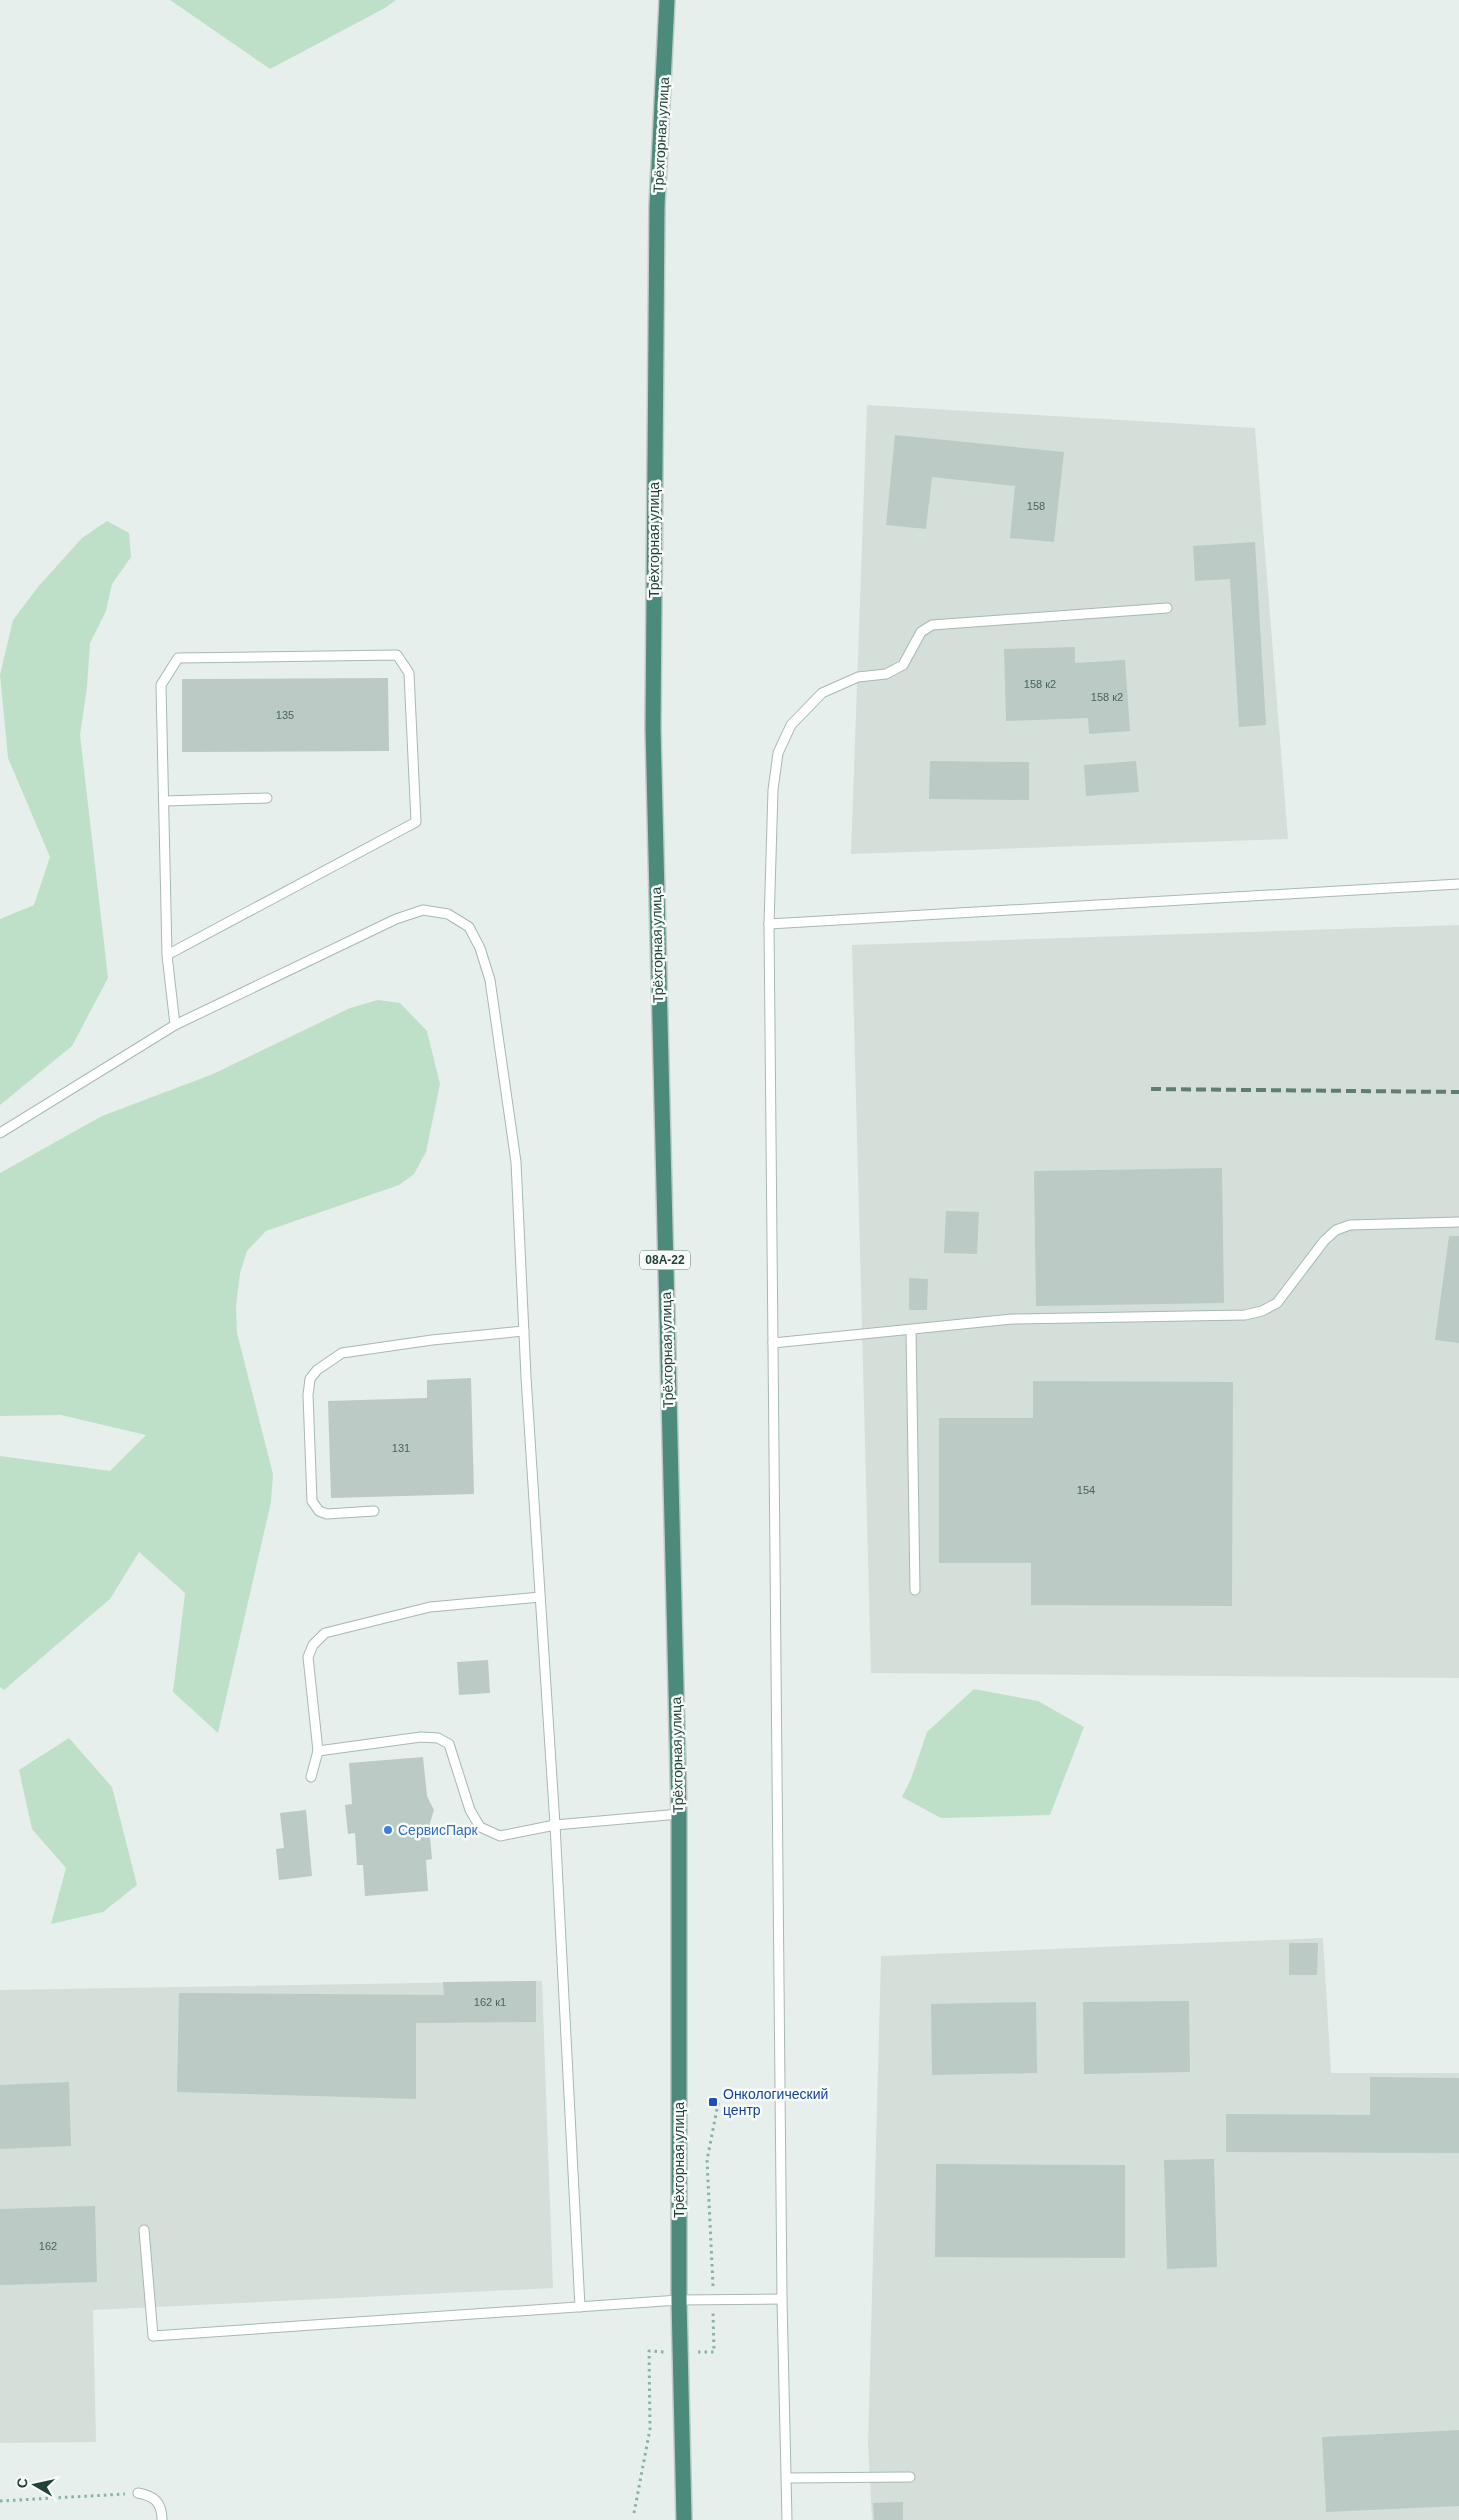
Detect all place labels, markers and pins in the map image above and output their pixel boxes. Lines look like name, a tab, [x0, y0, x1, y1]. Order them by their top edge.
place label: СервисПарк	[398, 1822, 479, 1838]
marker: СервисПарк	[382, 1824, 394, 1836]
place label: Онкологический центр	[723, 2086, 828, 2118]
marker: Онкологический центр	[707, 2096, 719, 2108]

